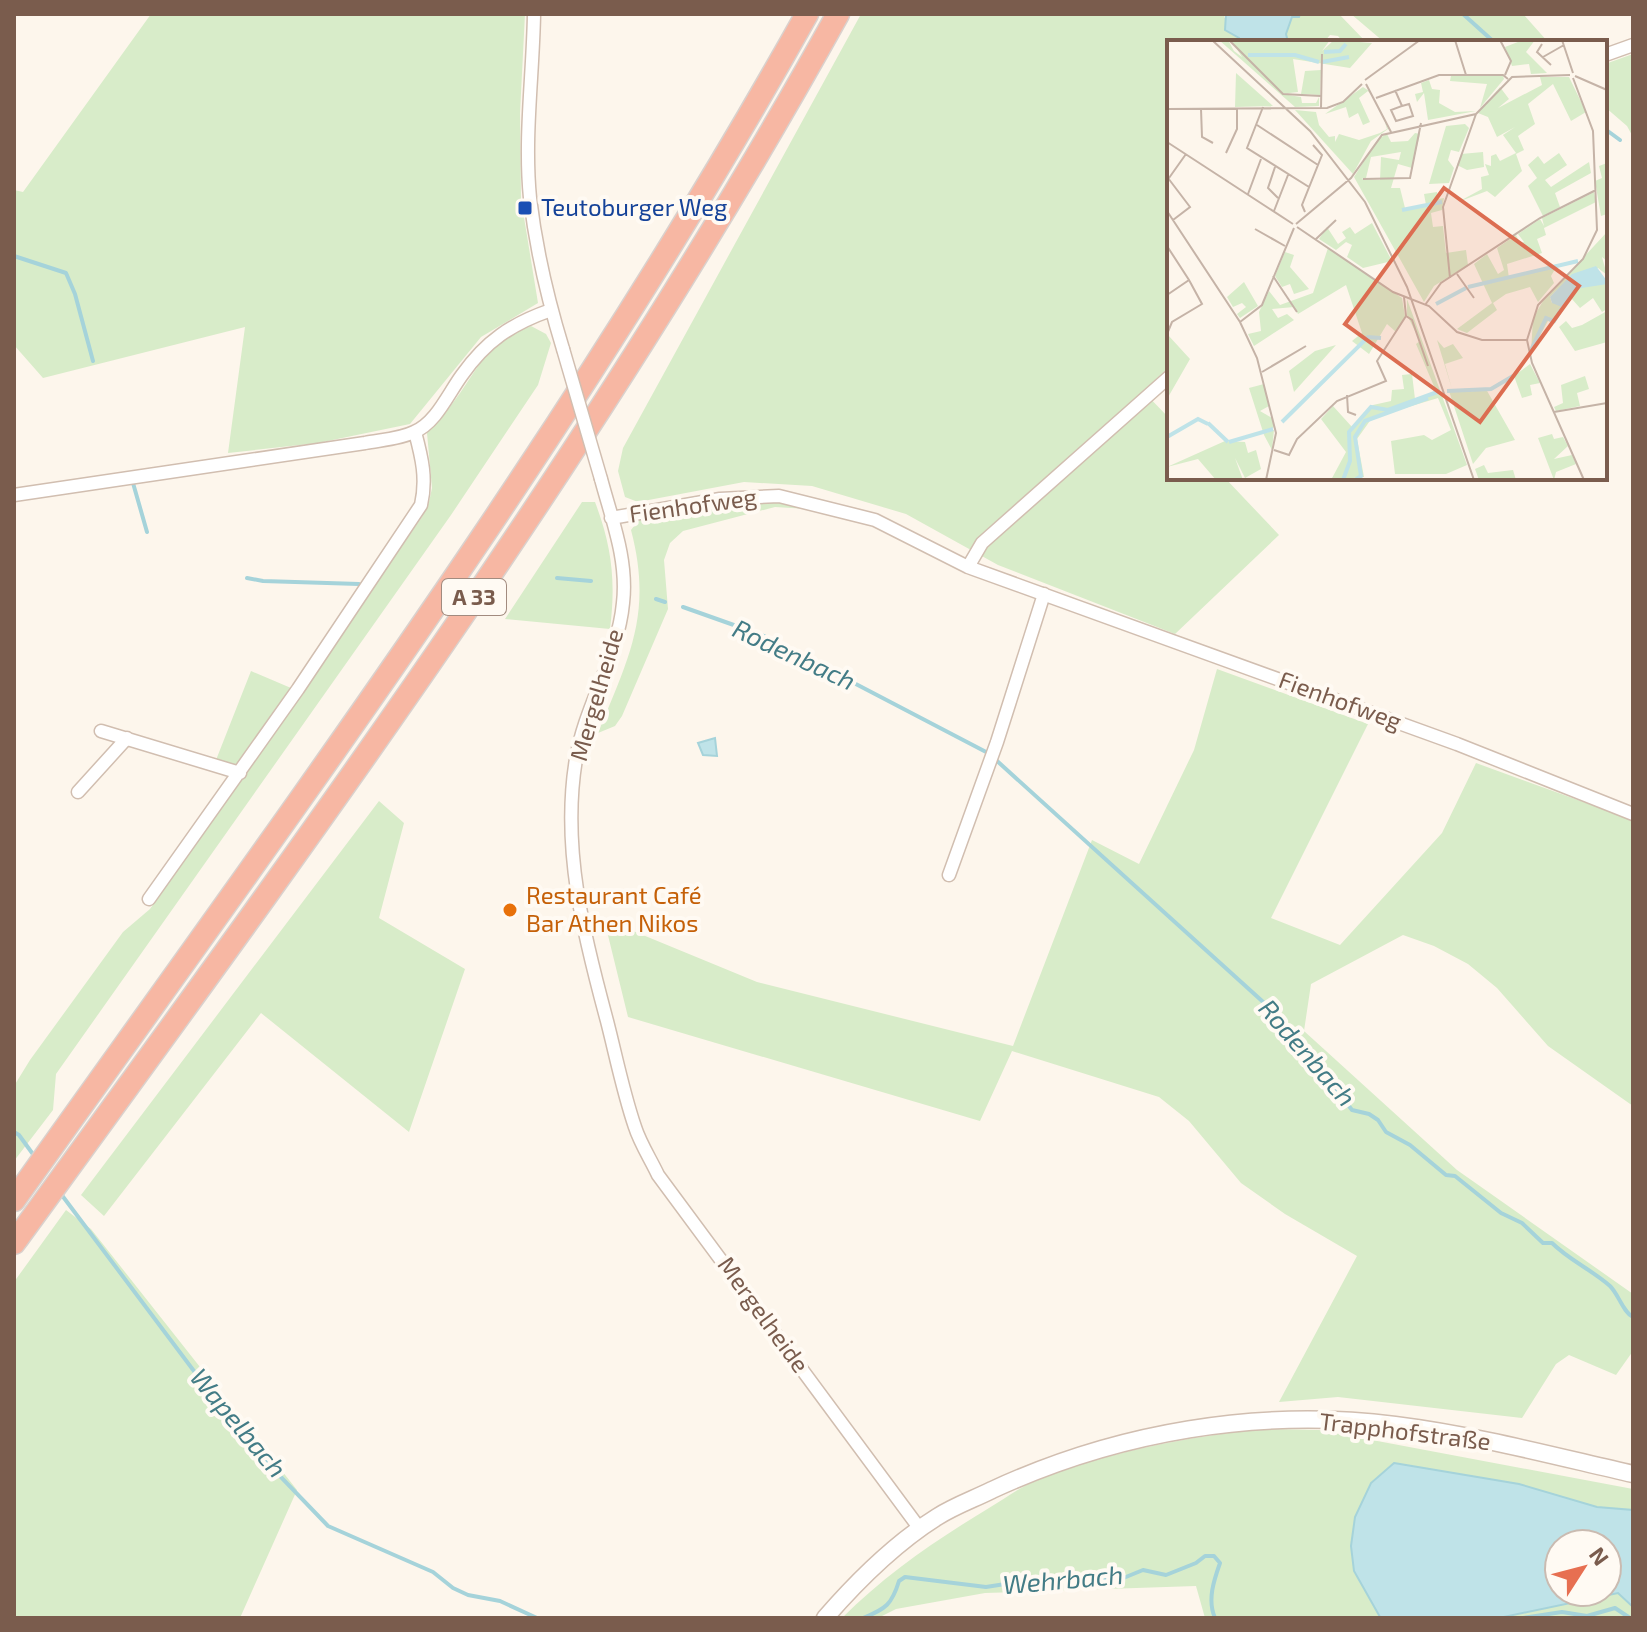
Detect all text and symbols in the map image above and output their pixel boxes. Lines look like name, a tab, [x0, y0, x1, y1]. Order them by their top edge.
inset map	[1167, 40, 1607, 480]
place label: Teutoburger Weg	[541, 192, 727, 221]
marker: Teutoburger Weg	[516, 199, 534, 217]
street label: Fienhofweg	[627, 481, 758, 528]
road number: A 33	[442, 579, 506, 615]
water label: Rodenbach	[728, 612, 861, 696]
street label: Mergelheide	[563, 625, 628, 764]
street label: Fienhofweg	[1275, 664, 1406, 735]
place label: Restaurant Café Bar Athen Nikos	[526, 880, 702, 937]
marker: Restaurant Café Bar Athen Nikos	[501, 901, 519, 919]
water label: Rodenbach	[1253, 992, 1363, 1112]
street label: Mergelheide	[712, 1251, 816, 1378]
water label: Wapelbach	[185, 1361, 294, 1483]
street label: Trapphofstraße	[1318, 1406, 1492, 1455]
north arrow	[1543, 1528, 1623, 1608]
text: N	[1585, 1542, 1615, 1570]
water label: Wehrbach	[1001, 1558, 1124, 1599]

